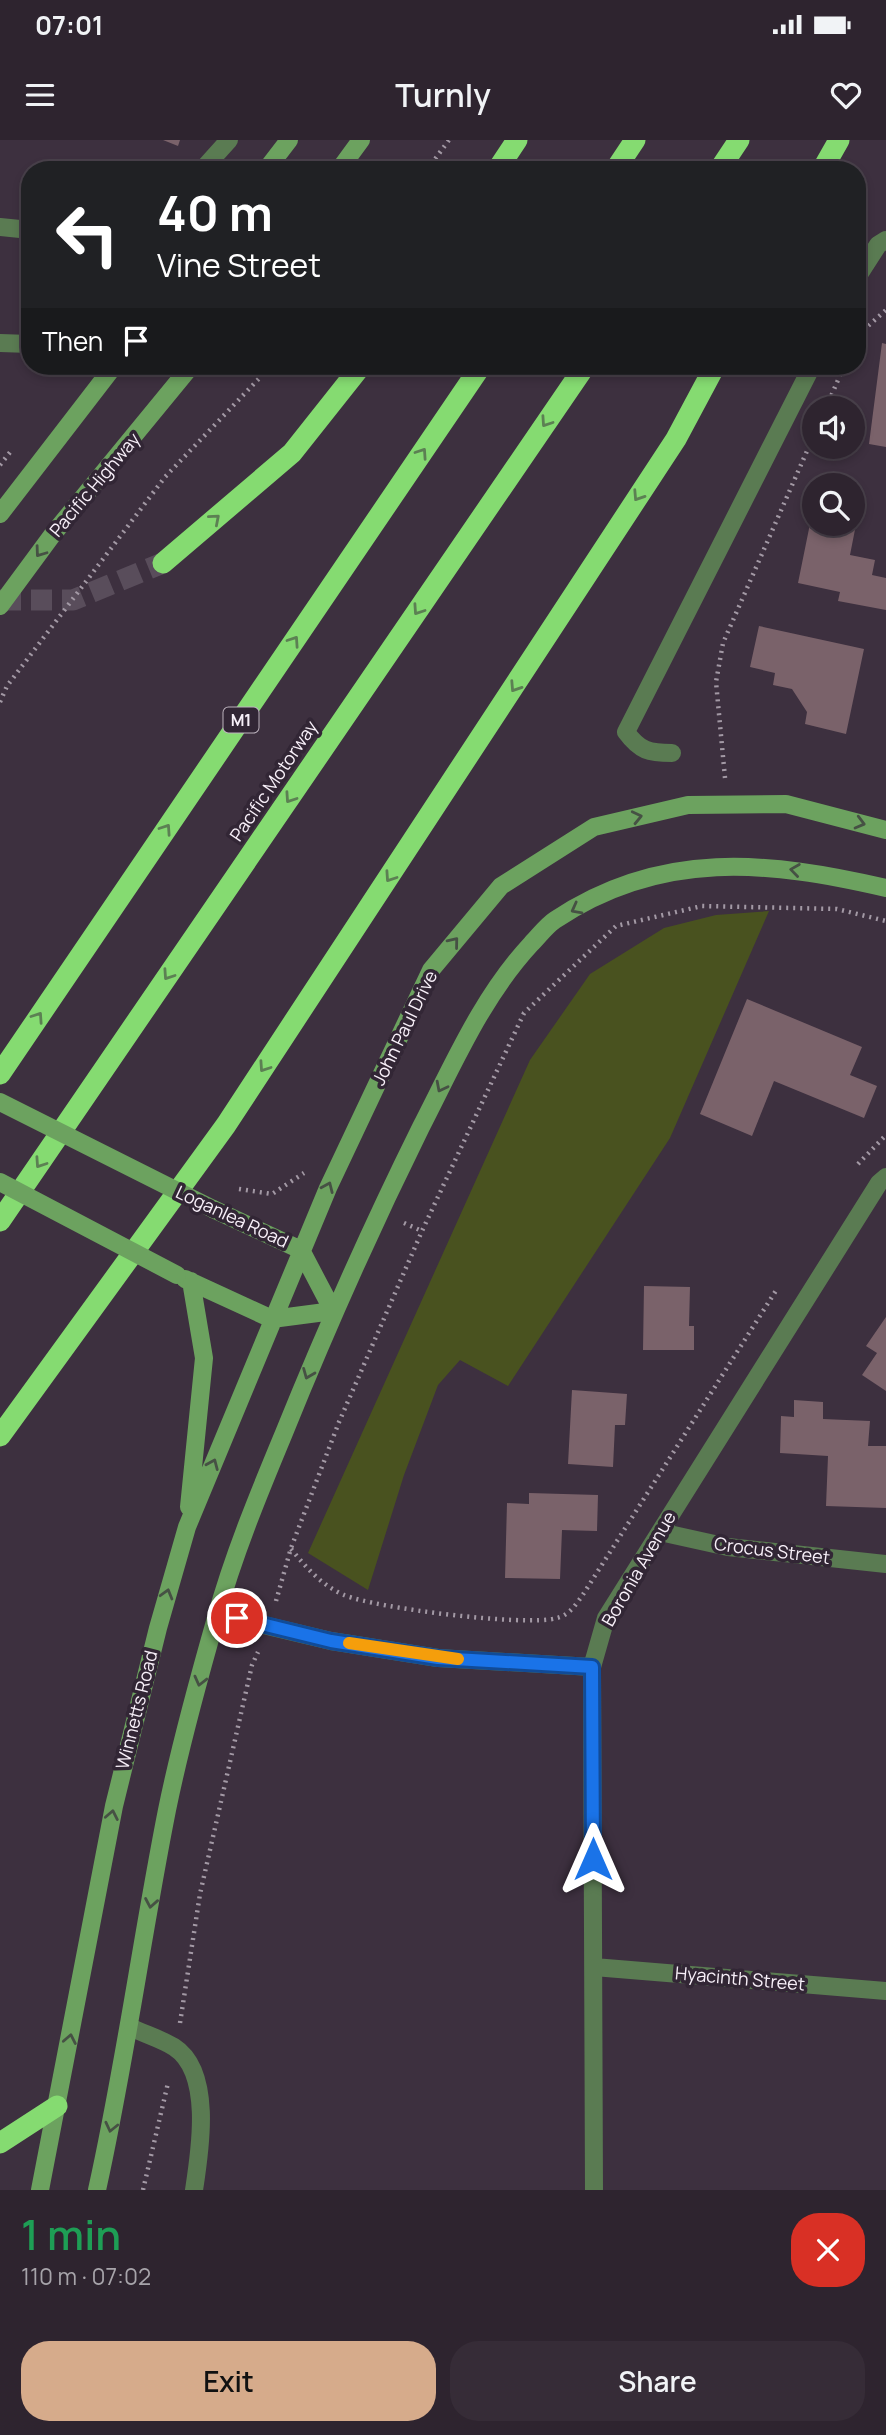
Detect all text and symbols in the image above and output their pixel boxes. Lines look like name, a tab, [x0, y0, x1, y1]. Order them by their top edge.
text: 07:01	[35, 7, 103, 43]
text: Turnly	[395, 73, 491, 117]
icon: menu	[21, 76, 59, 114]
icon: heart	[827, 76, 865, 114]
text: 40 m	[157, 179, 273, 246]
icon: left	[42, 189, 133, 280]
text: Vine Street	[157, 243, 321, 287]
icon: arrive	[117, 322, 155, 360]
text: Then	[42, 323, 103, 359]
map controls	[802, 396, 865, 536]
button: sound	[802, 396, 865, 459]
one-way arrow	[542, 414, 554, 427]
street label: Pacific Highway	[44, 427, 145, 541]
one-way arrow	[414, 448, 426, 461]
button: search	[802, 473, 865, 536]
one-way arrow	[634, 488, 647, 501]
one-way arrow	[207, 515, 220, 527]
one-way arrow	[36, 544, 48, 557]
one-way arrow	[414, 602, 426, 615]
one-way arrow	[286, 636, 298, 649]
one-way arrow	[510, 679, 523, 692]
road number: M1	[224, 708, 258, 733]
street label: Pacific Motorway	[224, 715, 323, 846]
one-way arrow	[285, 790, 298, 803]
one-way arrow	[631, 811, 643, 825]
one-way arrow	[854, 815, 866, 829]
one-way arrow	[158, 824, 170, 837]
one-way arrow	[789, 863, 801, 878]
one-way arrow	[385, 870, 398, 883]
one-way arrow	[571, 901, 583, 915]
one-way arrow	[446, 938, 458, 951]
street label: John Paul Drive	[366, 966, 442, 1089]
one-way arrow	[163, 968, 176, 981]
one-way arrow	[30, 1012, 43, 1025]
one-way arrow	[260, 1059, 272, 1072]
one-way arrow	[436, 1080, 450, 1092]
one-way arrow	[36, 1155, 48, 1168]
street label: Loganlea Road	[172, 1179, 293, 1253]
one-way arrow	[320, 1182, 334, 1194]
one-way arrow	[302, 1368, 316, 1380]
one-way arrow	[205, 1459, 219, 1471]
street label: Boronia Avenue	[596, 1507, 681, 1630]
street label: Crocus Street	[713, 1531, 831, 1569]
pin	[207, 1588, 267, 1648]
one-way arrow	[159, 1589, 174, 1601]
icon: arrive	[218, 1599, 256, 1637]
street label: Winnetts Road	[110, 1648, 162, 1772]
one-way arrow	[194, 1675, 208, 1687]
one-way arrow	[104, 1809, 119, 1821]
position arrow	[556, 1822, 630, 1896]
one-way arrow	[144, 1897, 159, 1909]
street label: Hyacinth Street	[674, 1960, 806, 1996]
one-way arrow	[62, 2033, 77, 2045]
one-way arrow	[105, 2121, 120, 2133]
text: 1 min	[21, 2205, 121, 2263]
button: close	[791, 2213, 865, 2287]
text: 110 m · 07:02	[21, 2260, 151, 2292]
button: Exit	[21, 2341, 436, 2421]
button: Share	[450, 2341, 865, 2421]

